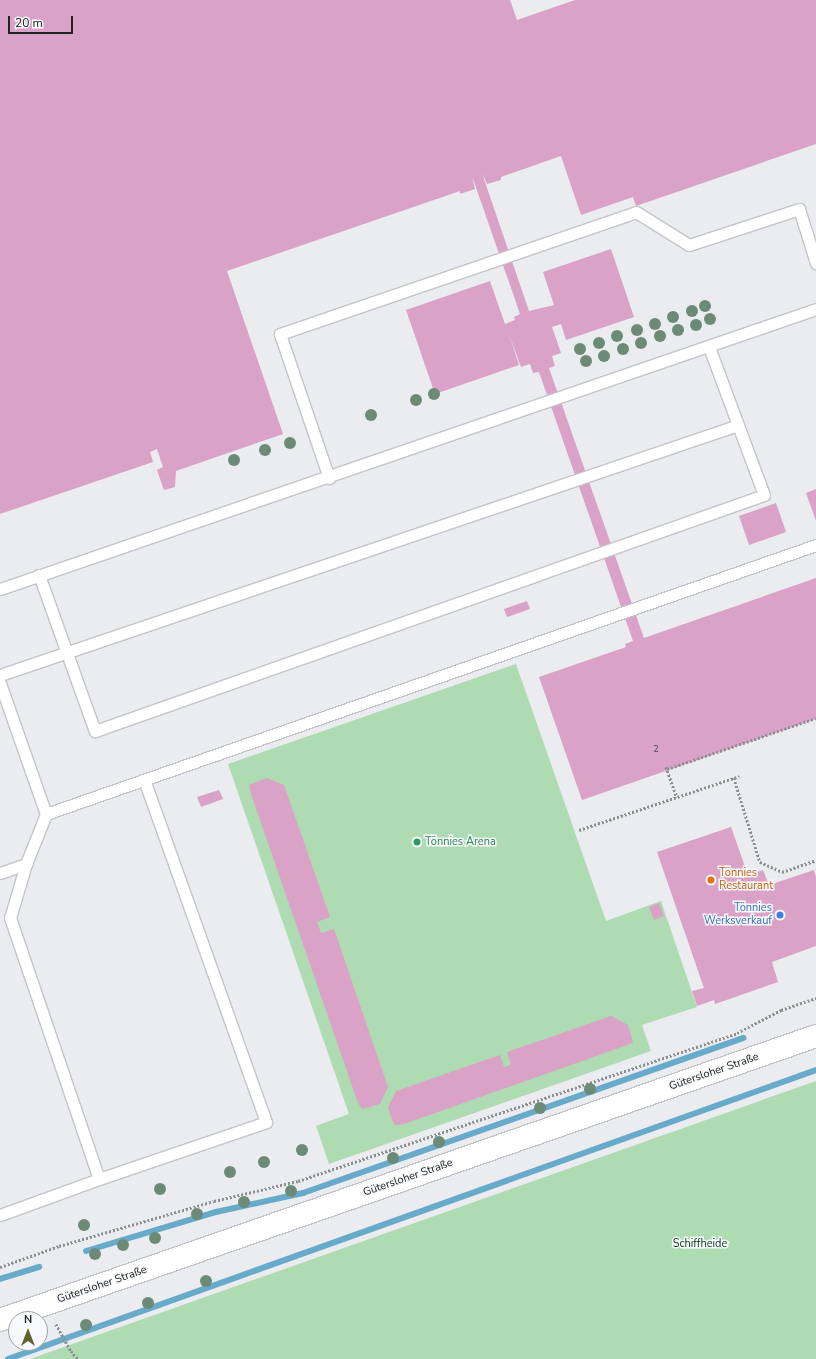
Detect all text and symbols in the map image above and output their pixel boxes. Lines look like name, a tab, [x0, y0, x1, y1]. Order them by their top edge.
scale bar	[10, 8, 75, 34]
text: 20 m	[15, 15, 43, 31]
house number: 2	[653, 744, 659, 754]
place label: Tönnies Arena	[425, 835, 496, 849]
marker: Tönnies Arena	[412, 837, 422, 847]
place label: Tönnies Restaurant	[719, 867, 773, 893]
marker: Tönnies Restaurant	[706, 875, 716, 885]
place label: Tönnies Werksverkauf	[704, 902, 772, 928]
marker: Tönnies Werksverkauf	[775, 910, 785, 920]
street label: Gütersloher Straße	[667, 1050, 761, 1094]
street label: Gütersloher Straße	[361, 1156, 455, 1200]
park label: Schiffheide	[673, 1237, 727, 1251]
street label: Gütersloher Straße	[55, 1263, 149, 1307]
north arrow	[8, 1311, 48, 1351]
text: N	[24, 1312, 32, 1327]

